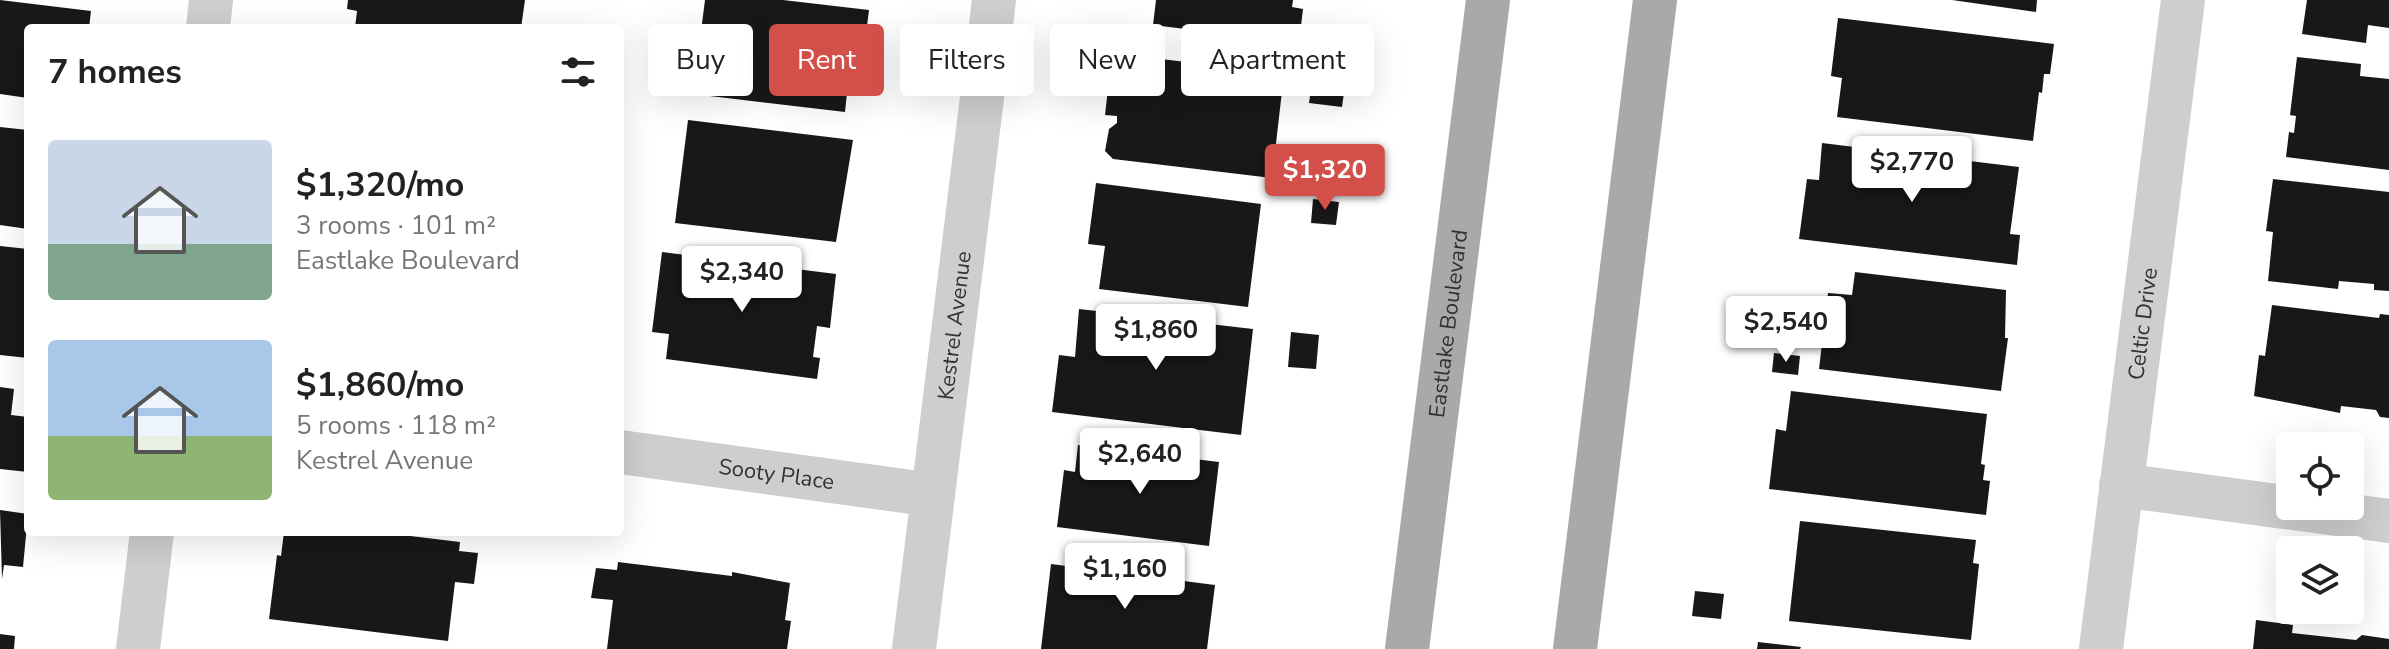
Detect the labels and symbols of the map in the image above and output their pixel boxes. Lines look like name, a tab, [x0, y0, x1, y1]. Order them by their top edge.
pin: $2,770	[1847, 136, 1977, 204]
pin: $1,320	[1260, 144, 1390, 212]
street label: Eastlake Boulevard	[1422, 228, 1475, 420]
pin: $2,340	[677, 246, 807, 314]
street label: Kestrel Avenue	[931, 249, 979, 402]
street label: Celtic Drive	[2121, 266, 2165, 382]
pin: $2,540	[1721, 296, 1851, 364]
pin: $1,860	[1091, 304, 1221, 372]
pin: $2,640	[1075, 428, 1205, 496]
street label: Sooty Place	[717, 452, 836, 497]
pin: $1,160	[1060, 543, 1190, 611]

